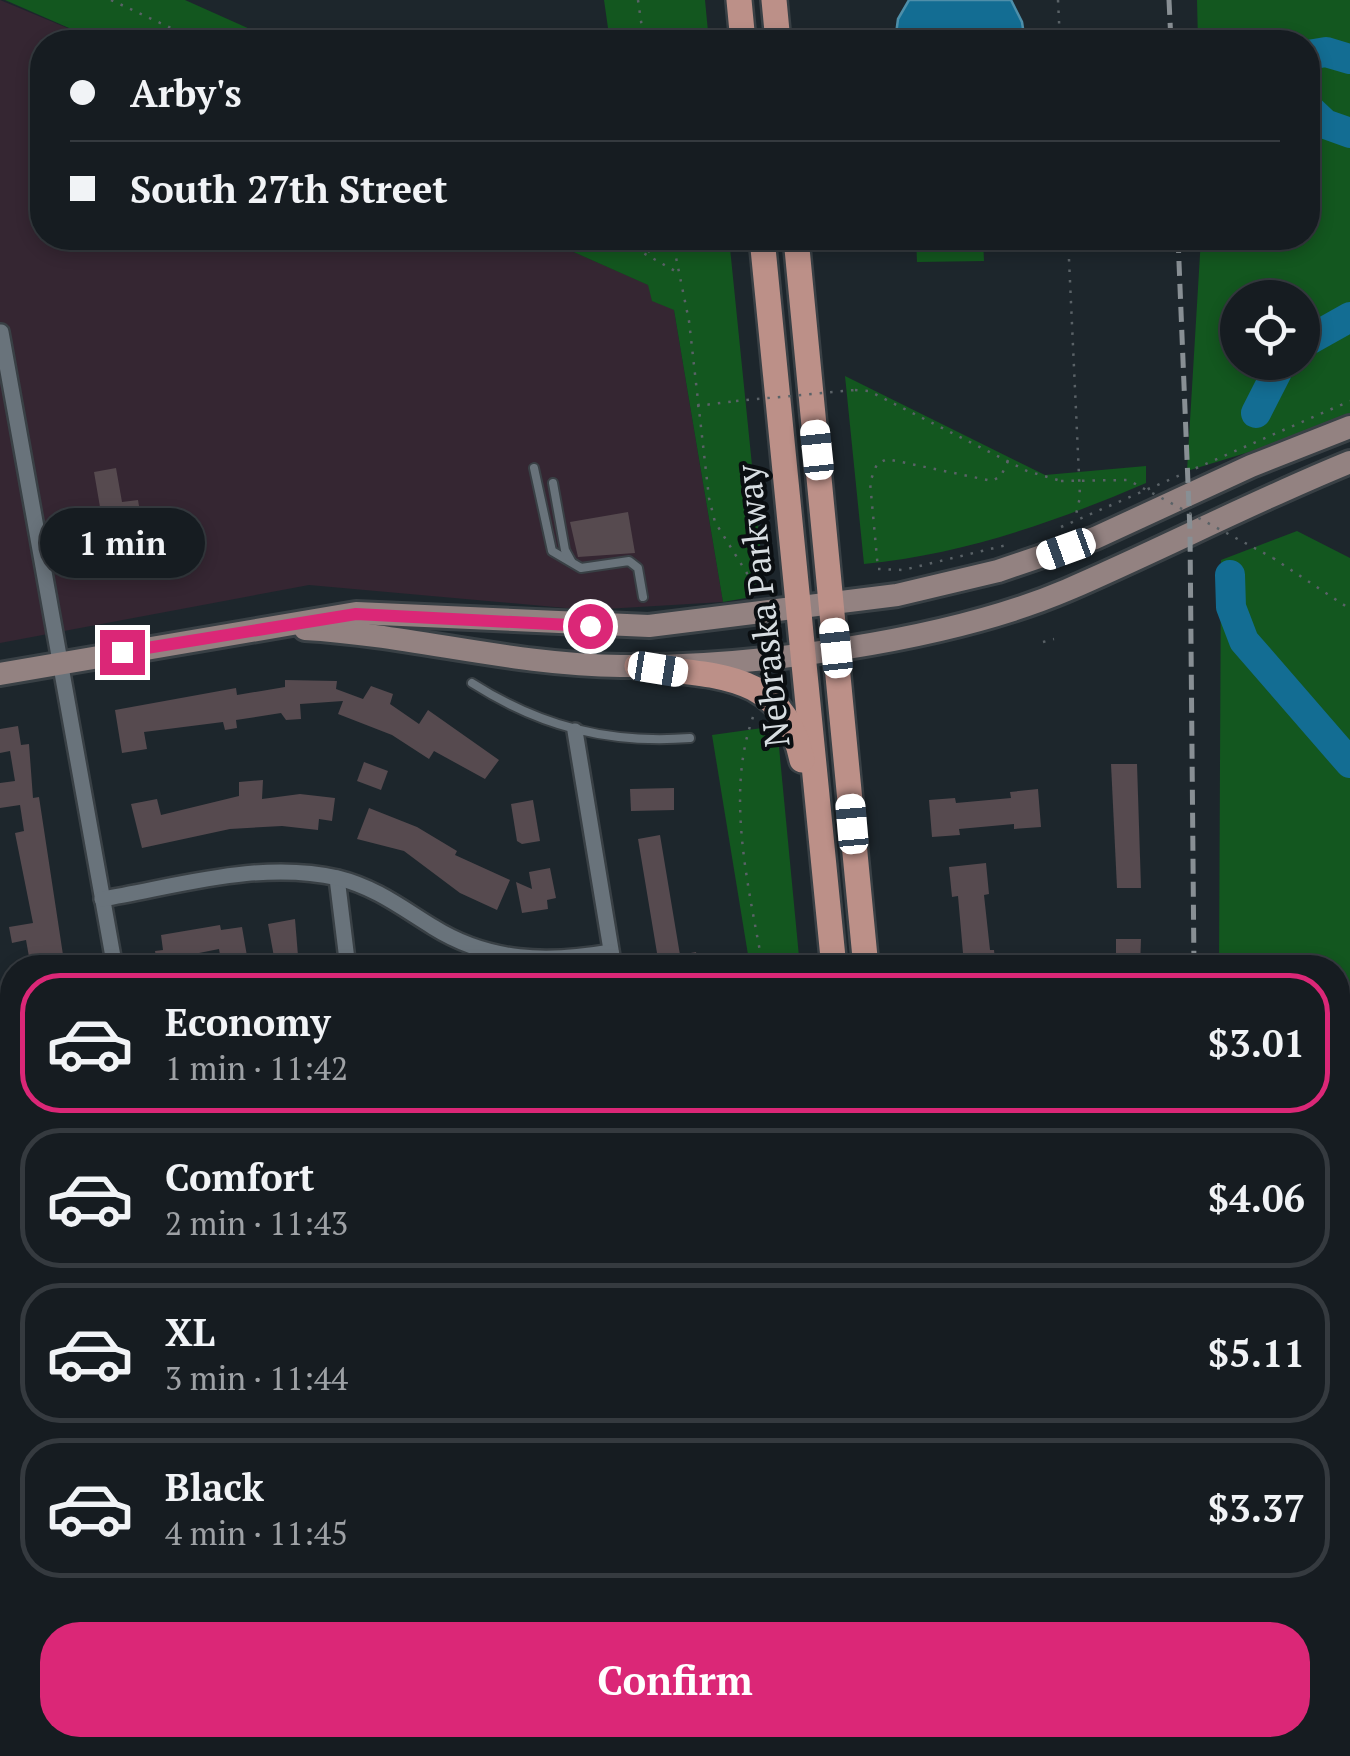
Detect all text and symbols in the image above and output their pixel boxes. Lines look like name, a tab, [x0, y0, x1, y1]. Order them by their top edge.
text: Arby's	[130, 68, 242, 118]
text: South 27th Street	[130, 164, 448, 214]
map controls	[1220, 280, 1320, 380]
button: locate	[1220, 280, 1320, 380]
car	[799, 419, 835, 481]
street label: Nebraska Parkway	[724, 461, 800, 750]
callout: 1 min	[39, 507, 204, 577]
text: 1 min	[79, 522, 166, 564]
car	[1033, 525, 1099, 573]
route start	[568, 604, 613, 649]
car	[818, 617, 854, 679]
route end	[100, 630, 145, 675]
car	[626, 649, 690, 689]
car	[834, 793, 870, 855]
text: Economy	[165, 997, 331, 1047]
icon: car	[45, 998, 135, 1088]
text: $3.01	[1208, 1018, 1305, 1068]
text: 1 min · 11:42	[165, 1047, 348, 1089]
text: Comfort	[165, 1152, 314, 1202]
icon: car	[45, 1153, 135, 1243]
text: $4.06	[1208, 1173, 1305, 1223]
text: 2 min · 11:43	[165, 1202, 348, 1244]
text: XL	[165, 1307, 215, 1357]
icon: car	[45, 1308, 135, 1398]
text: $5.11	[1208, 1328, 1305, 1378]
text: 3 min · 11:44	[165, 1357, 348, 1399]
text: Black	[165, 1462, 264, 1512]
icon: car	[45, 1463, 135, 1553]
text: $3.37	[1208, 1483, 1305, 1533]
text: 4 min · 11:45	[165, 1512, 348, 1554]
button: Confirm	[40, 1622, 1310, 1737]

